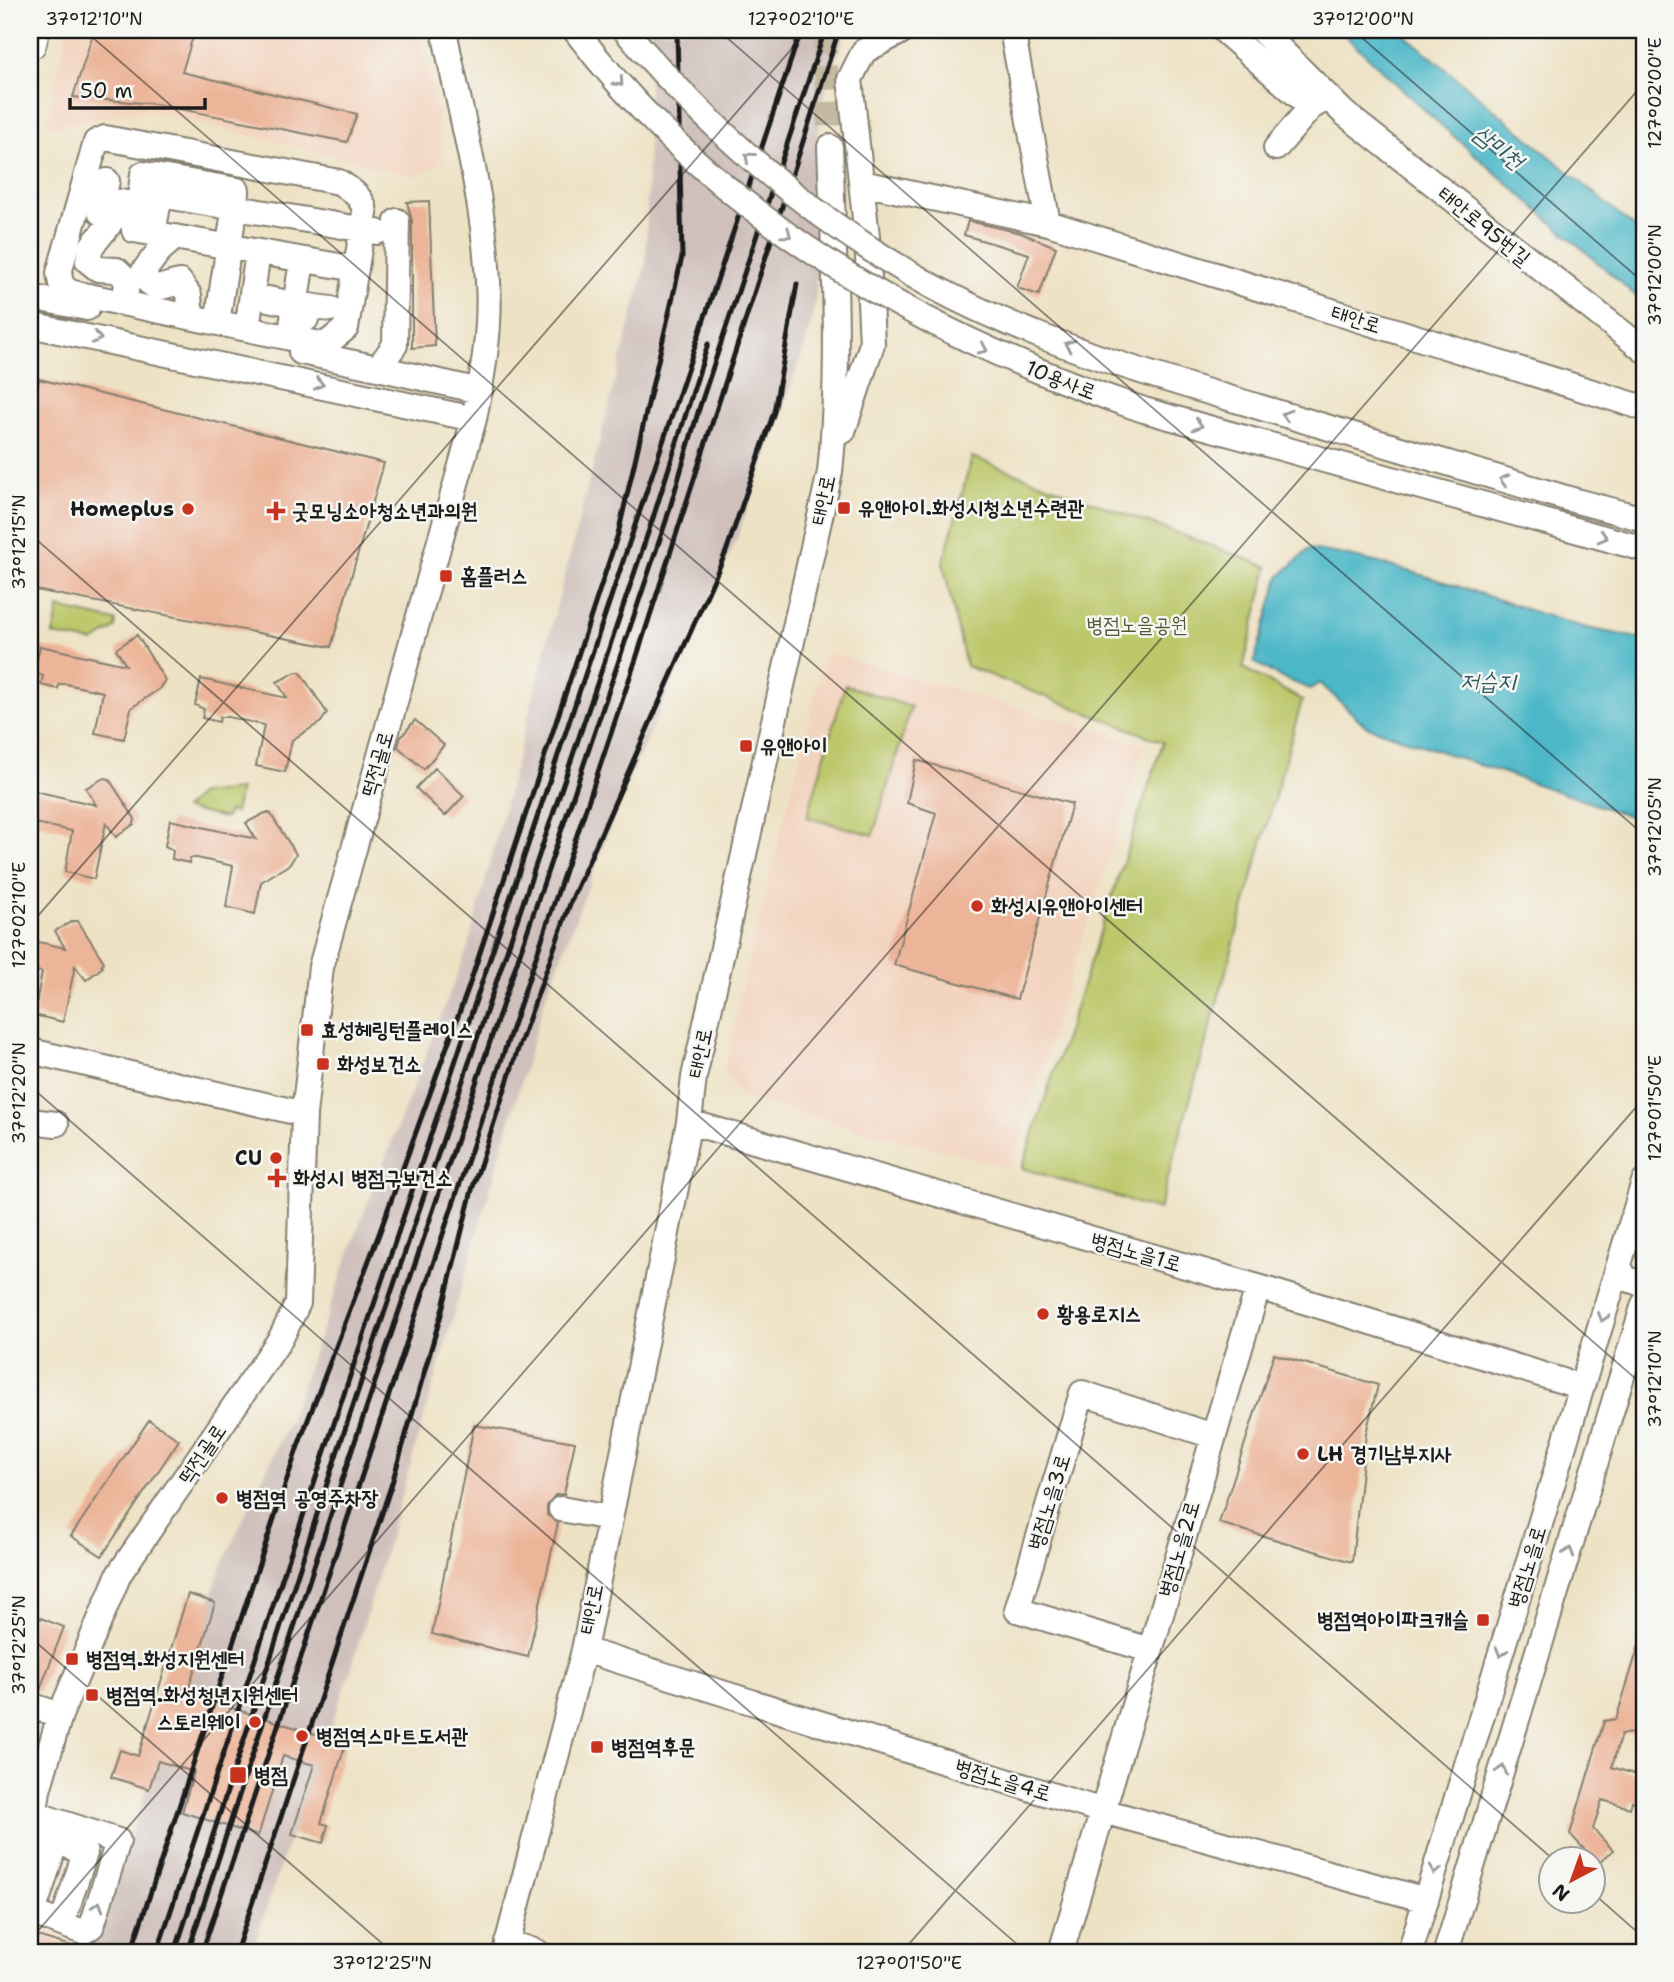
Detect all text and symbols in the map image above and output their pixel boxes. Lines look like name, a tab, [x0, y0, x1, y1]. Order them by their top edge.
text: 37°12'10"N	[45, 7, 143, 31]
text: 127°02'10"E	[748, 7, 854, 31]
text: 37°12'00"N	[1312, 7, 1414, 31]
text: 127°02'00"E	[1643, 37, 1667, 149]
scale bar	[70, 66, 205, 110]
one-way arrow	[611, 74, 623, 87]
text: 50 m	[80, 77, 133, 105]
water label: 삼미천	[1468, 118, 1532, 177]
one-way arrow	[744, 152, 757, 165]
street label: 태안로95번길	[1432, 180, 1536, 272]
text: 37°12'00"N	[1643, 224, 1667, 326]
one-way arrow	[780, 226, 792, 238]
street label: 태안로	[1328, 298, 1384, 340]
one-way arrow	[91, 330, 103, 345]
one-way arrow	[1064, 339, 1076, 353]
one-way arrow	[976, 341, 989, 355]
street label: 10용사로	[1022, 354, 1100, 406]
one-way arrow	[313, 376, 325, 391]
one-way arrow	[1280, 409, 1292, 424]
one-way arrow	[1191, 416, 1203, 431]
street label: 태안로	[804, 472, 842, 528]
one-way arrow	[1498, 473, 1510, 488]
text: 37°12'15"N	[7, 494, 31, 590]
place label: 유앤아이.화성시청소년수련관	[858, 494, 1084, 522]
place label: Homeplus	[70, 495, 174, 523]
place label: 굿모닝소아청소년과의원	[292, 497, 478, 525]
marker: 유앤아이.화성시청소년수련관	[836, 500, 852, 516]
marker: Homeplus	[180, 501, 196, 517]
marker: 굿모닝소아청소년과의원	[266, 501, 286, 521]
one-way arrow	[1596, 529, 1608, 544]
place label: 홈플러스	[460, 562, 528, 590]
marker: 홈플러스	[438, 568, 454, 584]
park label: 병점노을공원	[1086, 611, 1188, 639]
water label: 저습지	[1460, 666, 1518, 696]
street label: 떡전골로	[354, 728, 400, 800]
place label: 유앤아이	[760, 732, 828, 760]
marker: 유앤아이	[738, 738, 754, 754]
text: 37°12'05"N	[1643, 777, 1667, 877]
text: 127°02'10"E	[7, 862, 31, 968]
place label: 화성시유앤아이센터	[991, 892, 1143, 920]
marker: 화성시유앤아이센터	[969, 898, 985, 914]
place label: 효성헤링턴플레이스	[321, 1016, 473, 1044]
marker: 효성헤링턴플레이스	[299, 1022, 315, 1038]
street label: 태안로	[681, 1025, 719, 1081]
text: 37°12'20"N	[7, 1042, 31, 1144]
place label: 화성보건소	[337, 1050, 422, 1078]
text: 127°01'50"E	[1643, 1055, 1667, 1161]
marker: 화성보건소	[315, 1056, 331, 1072]
place label: CU	[235, 1144, 262, 1172]
marker: CU	[268, 1150, 284, 1166]
place label: 화성시 병점구보건소	[293, 1164, 452, 1192]
marker: 화성시 병점구보건소	[267, 1168, 287, 1188]
street label: 병점노을1로	[1087, 1226, 1185, 1278]
place label: 황용로지스	[1057, 1300, 1142, 1328]
marker: 황용로지스	[1035, 1306, 1051, 1322]
one-way arrow	[1597, 1311, 1612, 1323]
text: 37°12'10"N	[1643, 1330, 1667, 1428]
street label: 떡전골로	[171, 1418, 233, 1490]
place label: LH 경기남부지사	[1317, 1440, 1452, 1468]
marker: LH 경기남부지사	[1295, 1446, 1311, 1462]
street label: 병점노을3로	[1021, 1450, 1077, 1554]
place label: 병점역 공영주차장	[236, 1484, 379, 1512]
marker: 병점역 공영주차장	[214, 1490, 230, 1506]
street label: 병점노을2로	[1152, 1497, 1206, 1601]
street label: 병점노을로	[1501, 1523, 1553, 1611]
one-way arrow	[1561, 1547, 1576, 1559]
street label: 태안로	[572, 1581, 610, 1637]
text: 37°12'25"N	[7, 1595, 31, 1695]
place label: 병점역아이파크캐슬	[1317, 1606, 1469, 1634]
marker: 병점역아이파크캐슬	[1475, 1612, 1491, 1628]
place label: 병점역.화성지원센터	[86, 1645, 245, 1673]
one-way arrow	[1495, 1646, 1510, 1658]
marker: 병점역.화성지원센터	[64, 1651, 80, 1667]
place label: 병점역.화성청년지원센터	[106, 1681, 298, 1709]
marker: 병점역.화성청년지원센터	[84, 1687, 100, 1703]
place label: 스토리웨이	[157, 1708, 241, 1736]
marker: 스토리웨이	[247, 1714, 263, 1730]
place label: 병점역스마트도서관	[316, 1722, 468, 1750]
marker: 병점역스마트도서관	[294, 1728, 310, 1744]
place label: 병점역후문	[611, 1733, 696, 1761]
marker: 병점역후문	[589, 1739, 605, 1755]
street label: 병점노을4로	[951, 1752, 1055, 1808]
place label: 병점	[254, 1761, 288, 1789]
one-way arrow	[1494, 1764, 1509, 1776]
marker: 병점	[228, 1765, 248, 1785]
north arrow	[1538, 1846, 1608, 1916]
one-way arrow	[1429, 1864, 1444, 1876]
text: N	[1547, 1878, 1575, 1907]
one-way arrow	[89, 1900, 104, 1912]
text: 37°12'25"N	[332, 1951, 432, 1975]
text: 127°01'50"E	[856, 1951, 962, 1975]

